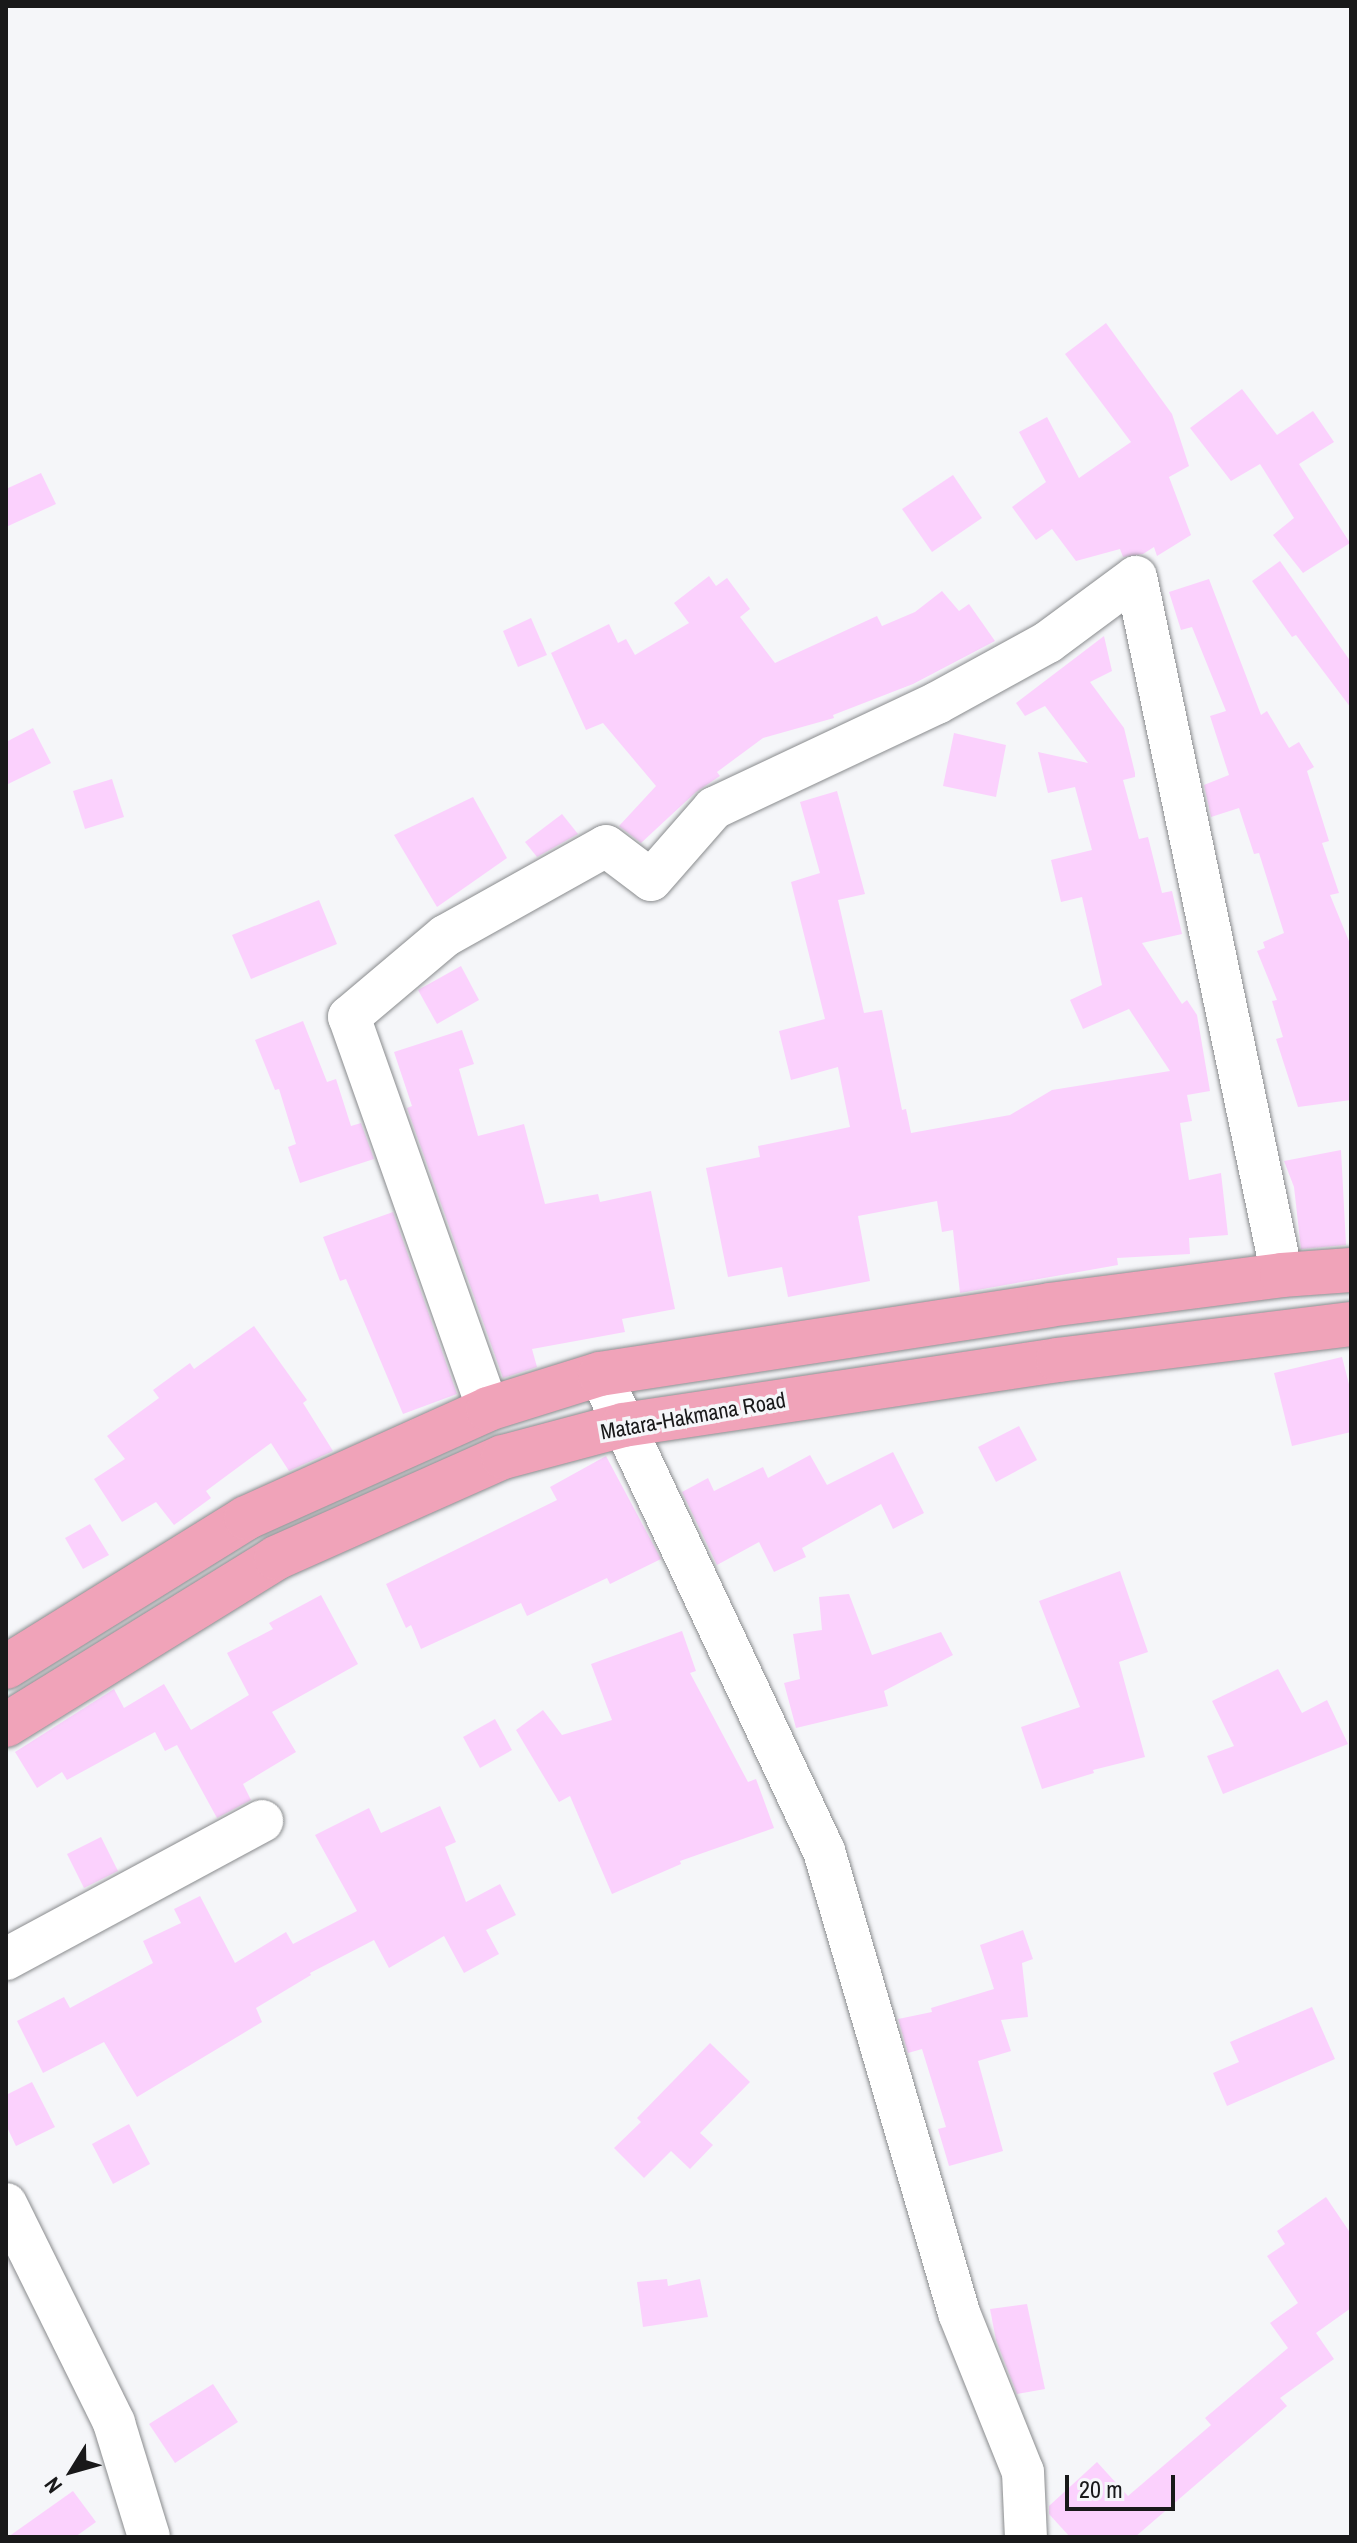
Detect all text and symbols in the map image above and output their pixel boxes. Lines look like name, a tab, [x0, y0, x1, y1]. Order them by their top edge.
street label: Matara-Hakmana Road	[598, 1387, 788, 1445]
north arrow	[32, 2431, 112, 2511]
scale bar	[1069, 2459, 1179, 2509]
text: N	[37, 2471, 69, 2500]
text: 20 m	[1079, 2473, 1123, 2505]

